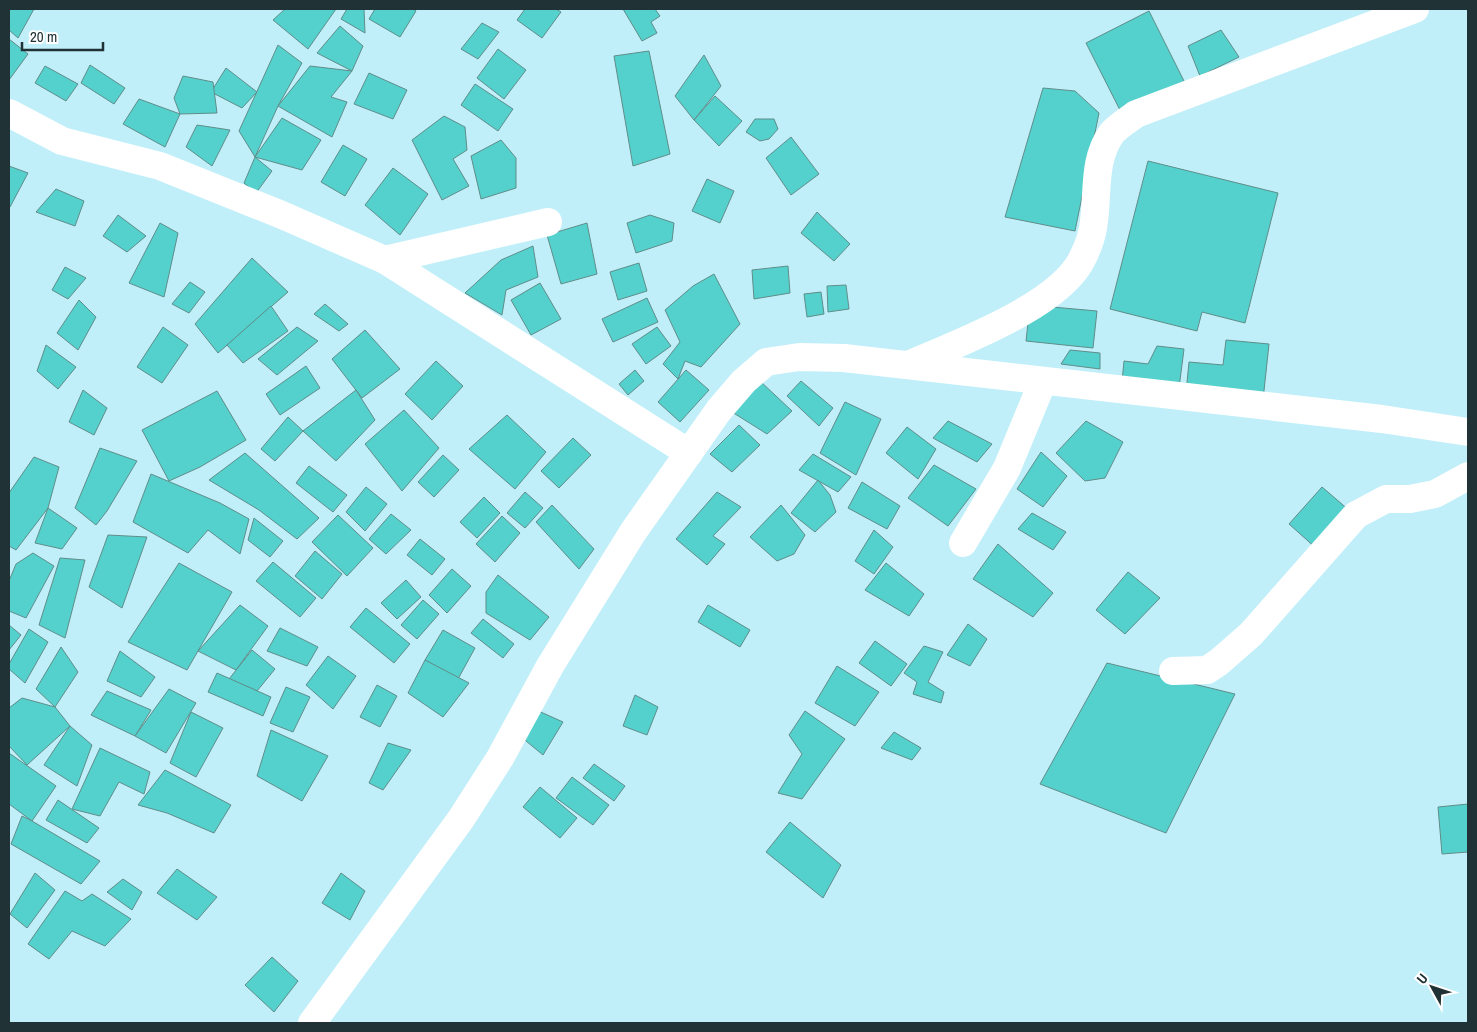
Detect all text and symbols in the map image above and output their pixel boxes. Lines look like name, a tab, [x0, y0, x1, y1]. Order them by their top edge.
scale bar	[22, 20, 104, 52]
text: 20 m	[30, 26, 57, 47]
north arrow	[1407, 962, 1457, 1012]
text: U	[1412, 970, 1432, 988]

